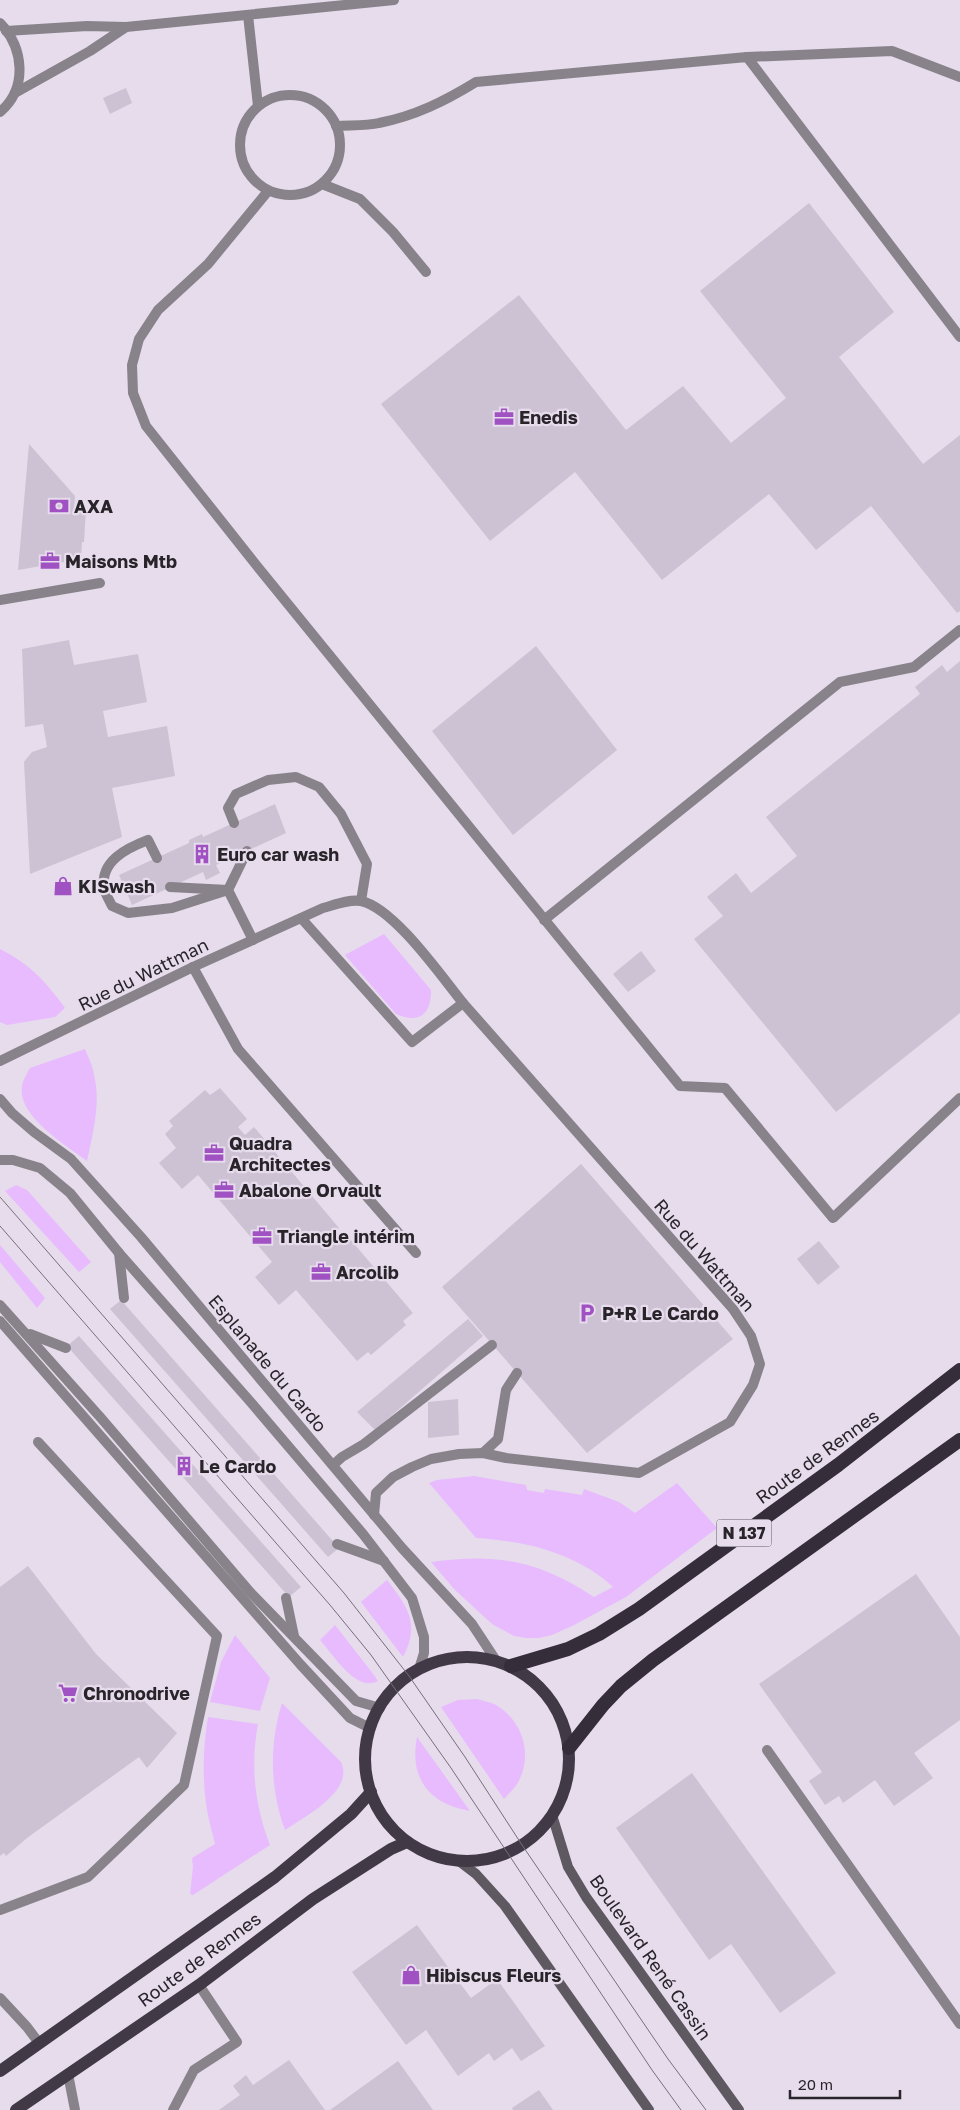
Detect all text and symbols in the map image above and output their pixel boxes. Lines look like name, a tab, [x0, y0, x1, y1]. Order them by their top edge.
office icon: Enedis	[493, 406, 515, 428]
place label: Enedis	[519, 406, 578, 428]
bank icon: AXA	[48, 495, 70, 517]
place label: AXA	[74, 495, 113, 517]
office icon: Maisons Mtb	[39, 550, 61, 572]
place label: Maisons Mtb	[65, 550, 177, 572]
building icon: Euro car wash	[191, 843, 213, 865]
place label: Euro car wash	[217, 843, 339, 865]
shop icon: KISwash	[52, 875, 74, 897]
place label: KISwash	[78, 875, 155, 897]
street label: Rue du Wattman	[74, 933, 212, 1015]
place label: Quadra Architectes	[229, 1132, 331, 1175]
office icon: Quadra Architectes	[203, 1142, 225, 1164]
office icon: Abalone Orvault	[213, 1179, 235, 1201]
place label: Abalone Orvault	[239, 1179, 382, 1201]
street label: Rue du Wattman	[650, 1194, 760, 1316]
office icon: Triangle intérim	[251, 1225, 273, 1247]
place label: Triangle intérim	[277, 1225, 415, 1247]
office icon: Arcolib	[310, 1261, 332, 1283]
place label: Arcolib	[336, 1261, 399, 1283]
street label: Esplanade du Cardo	[204, 1290, 332, 1436]
parking icon: P+R Le Cardo	[576, 1302, 598, 1324]
place label: P+R Le Cardo	[602, 1302, 719, 1324]
street label: Route de Rennes	[751, 1404, 883, 1508]
building icon: Le Cardo	[173, 1455, 195, 1477]
place label: Le Cardo	[199, 1455, 276, 1477]
road number: N 137	[716, 1520, 772, 1546]
supermarket icon: Chronodrive	[57, 1682, 79, 1704]
place label: Chronodrive	[83, 1682, 190, 1704]
street label: Boulevard René Cassin	[585, 1870, 717, 2044]
street label: Route de Rennes	[133, 1907, 265, 2011]
shop icon: Hibiscus Fleurs	[400, 1964, 422, 1986]
place label: Hibiscus Fleurs	[426, 1964, 561, 1986]
scale bar	[790, 2068, 900, 2100]
text: 20 m	[798, 2075, 833, 2093]

